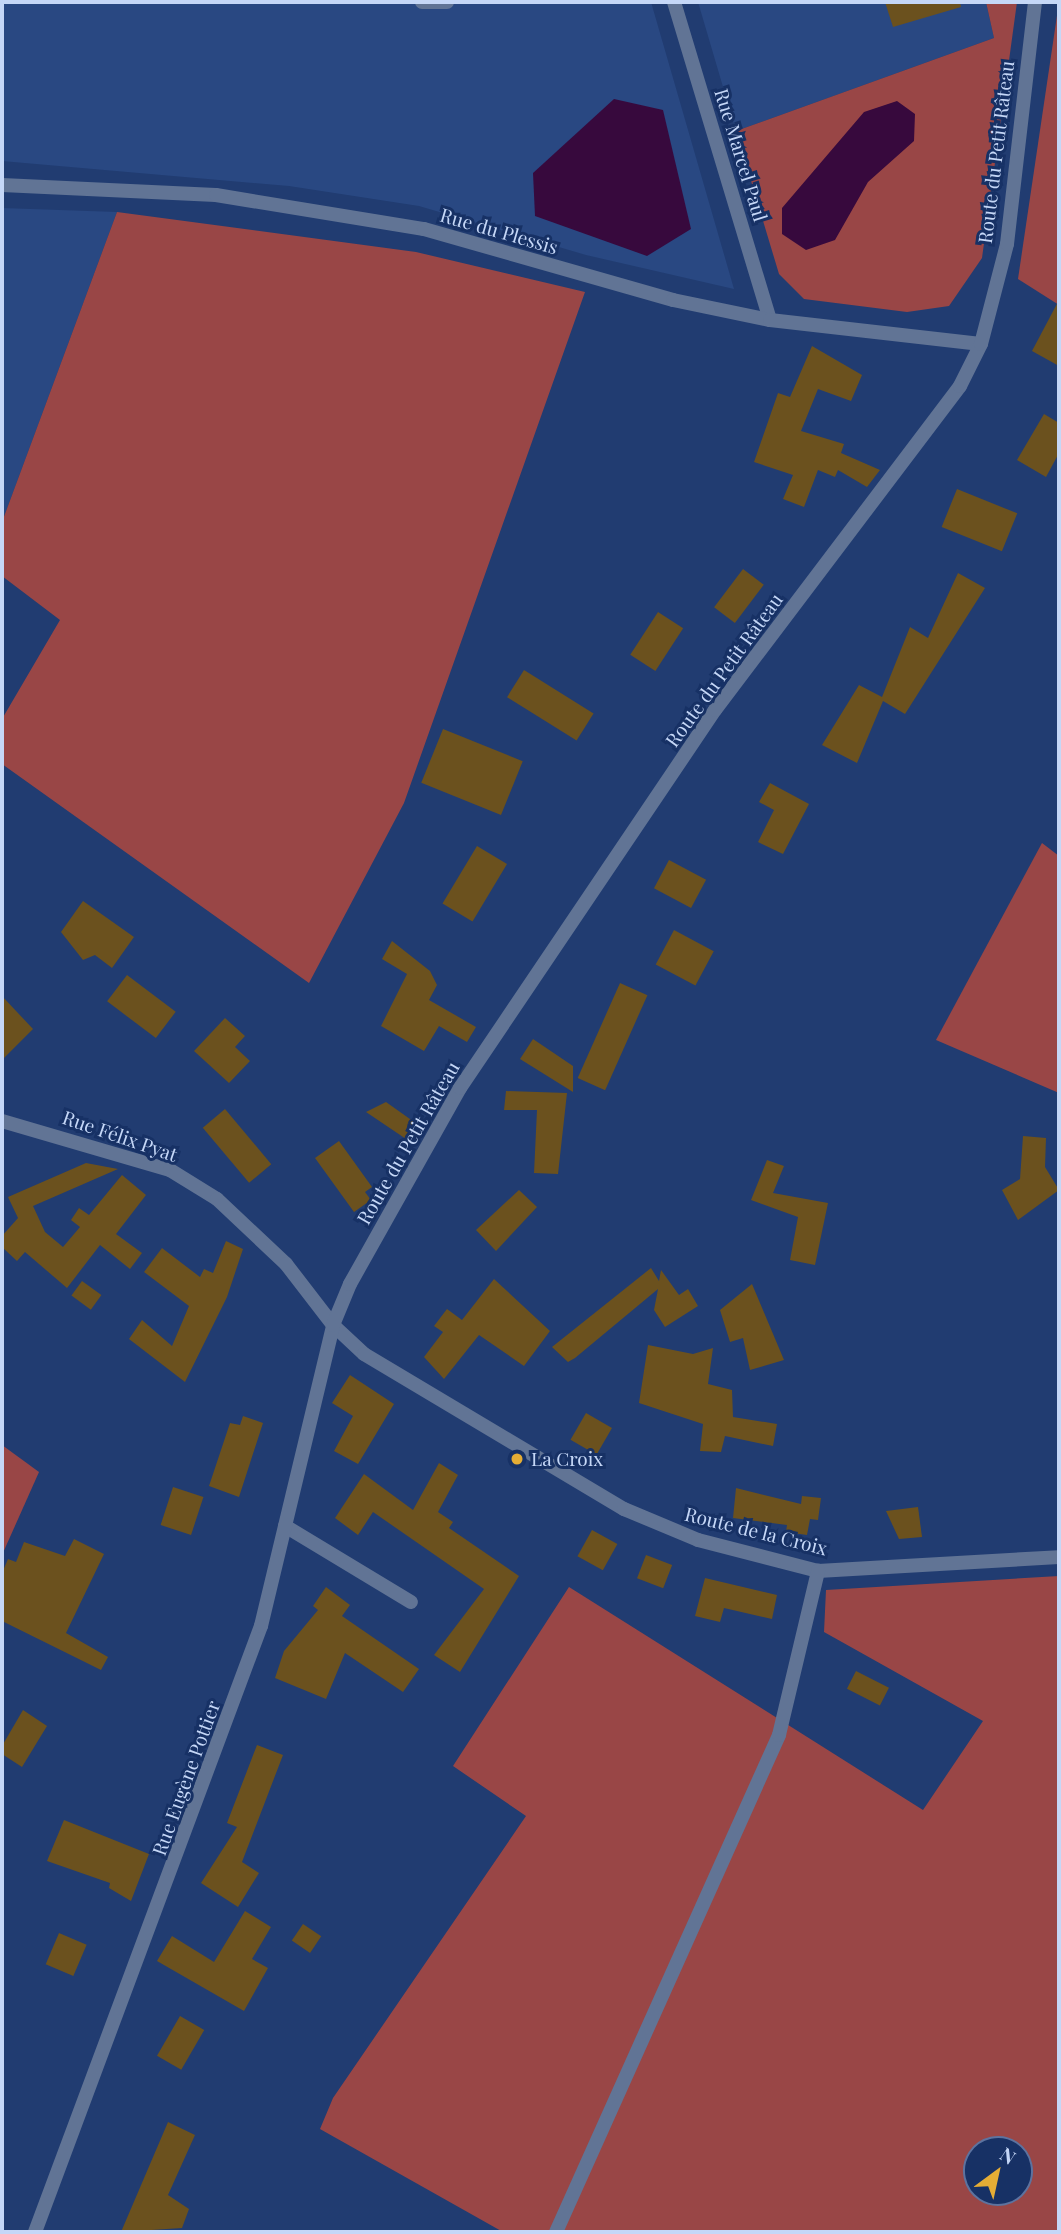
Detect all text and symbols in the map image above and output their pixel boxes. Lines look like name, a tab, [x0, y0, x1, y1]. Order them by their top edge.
street label: Route du Petit Râteau	[973, 59, 1019, 245]
street label: Rue Marcel Paul	[710, 86, 772, 224]
street label: Rue du Plessis	[438, 203, 560, 259]
street label: Route du Petit Râteau	[661, 589, 787, 751]
street label: Route du Petit Râteau	[352, 1057, 464, 1229]
street label: Rue Félix Pyat	[60, 1106, 180, 1166]
place label: La Croix	[531, 1448, 603, 1470]
marker: La Croix	[509, 1451, 525, 1467]
street label: Route de la Croix	[682, 1502, 830, 1560]
street label: Rue Eugène Pottier	[147, 1697, 225, 1859]
north arrow	[963, 2136, 1033, 2206]
text: N	[996, 2140, 1021, 2170]

